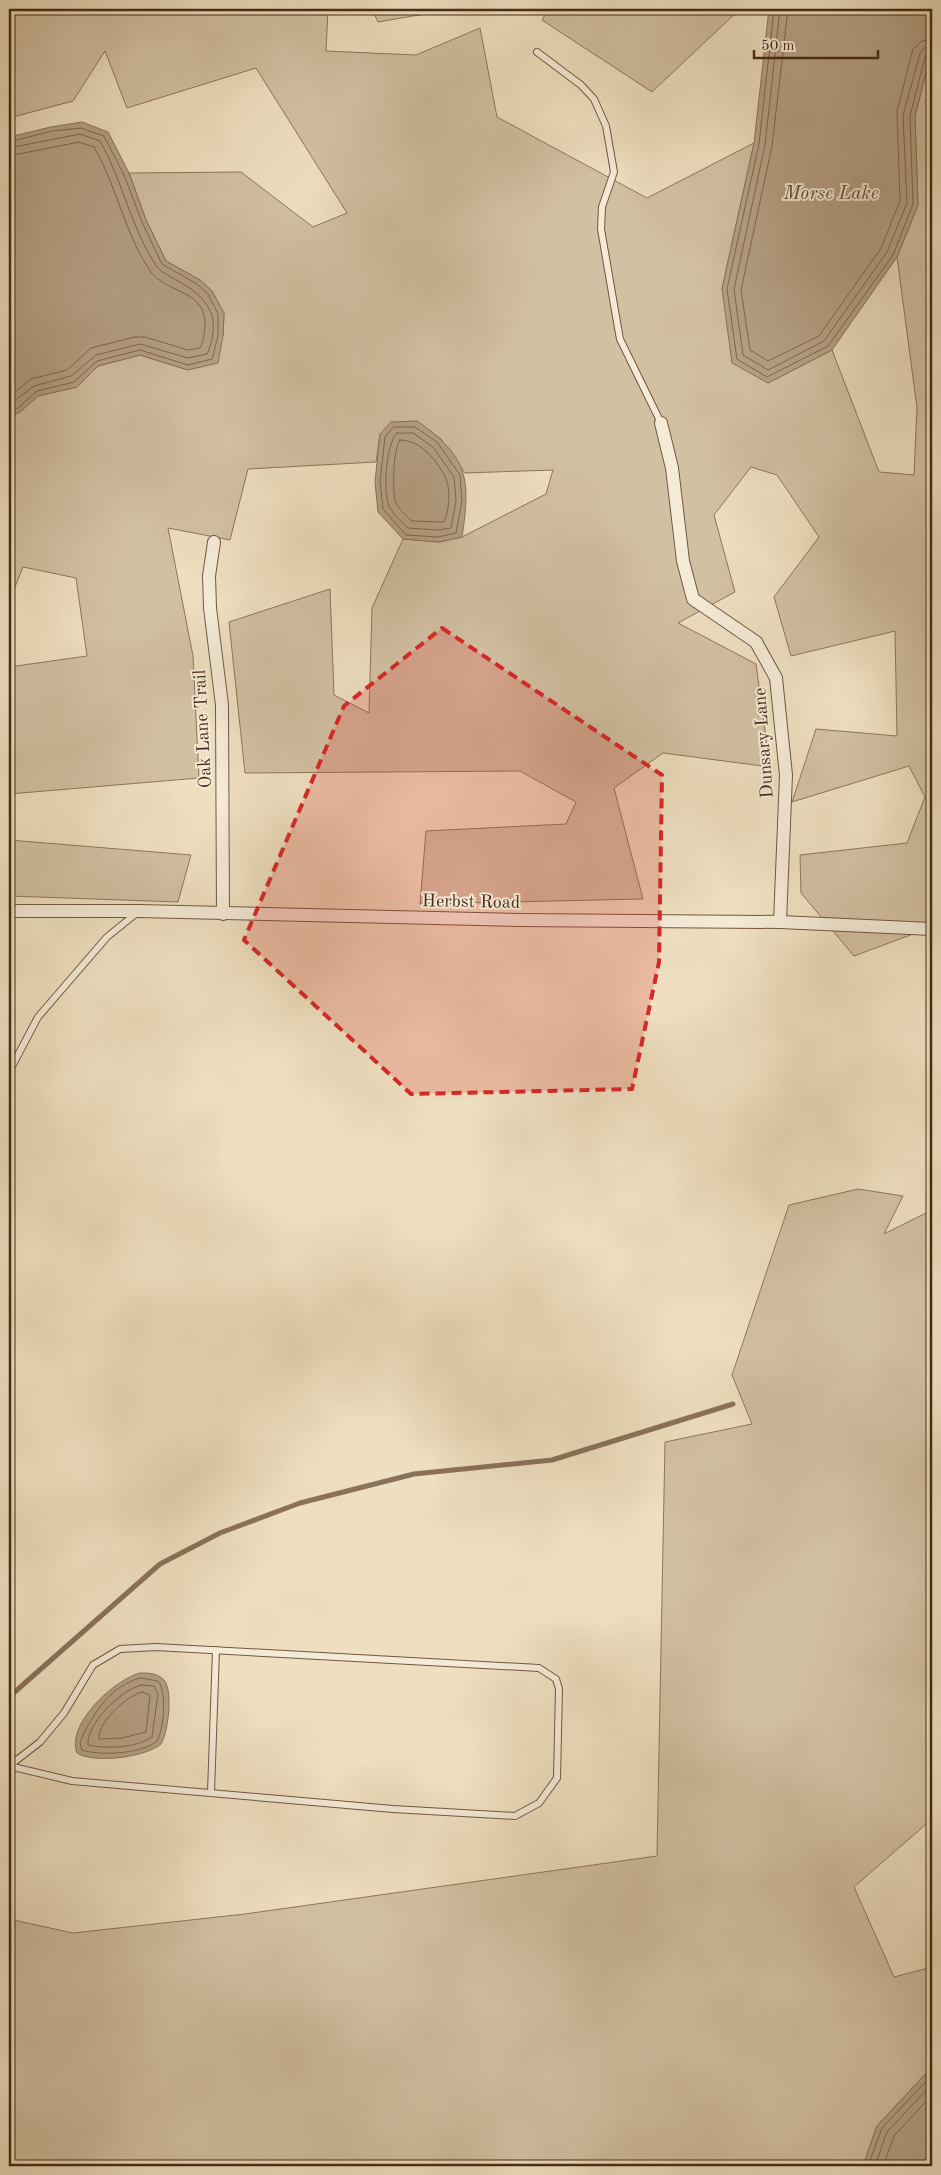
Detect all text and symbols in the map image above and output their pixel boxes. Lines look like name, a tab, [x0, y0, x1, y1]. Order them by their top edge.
scale bar	[754, 28, 877, 60]
text: 50 m	[761, 39, 795, 54]
water label: Morse Lake	[782, 185, 879, 204]
street label: Oak Lane Trail	[191, 669, 215, 789]
street label: Dunsary Lane	[751, 687, 777, 799]
street label: Herbst Road	[422, 892, 520, 912]

